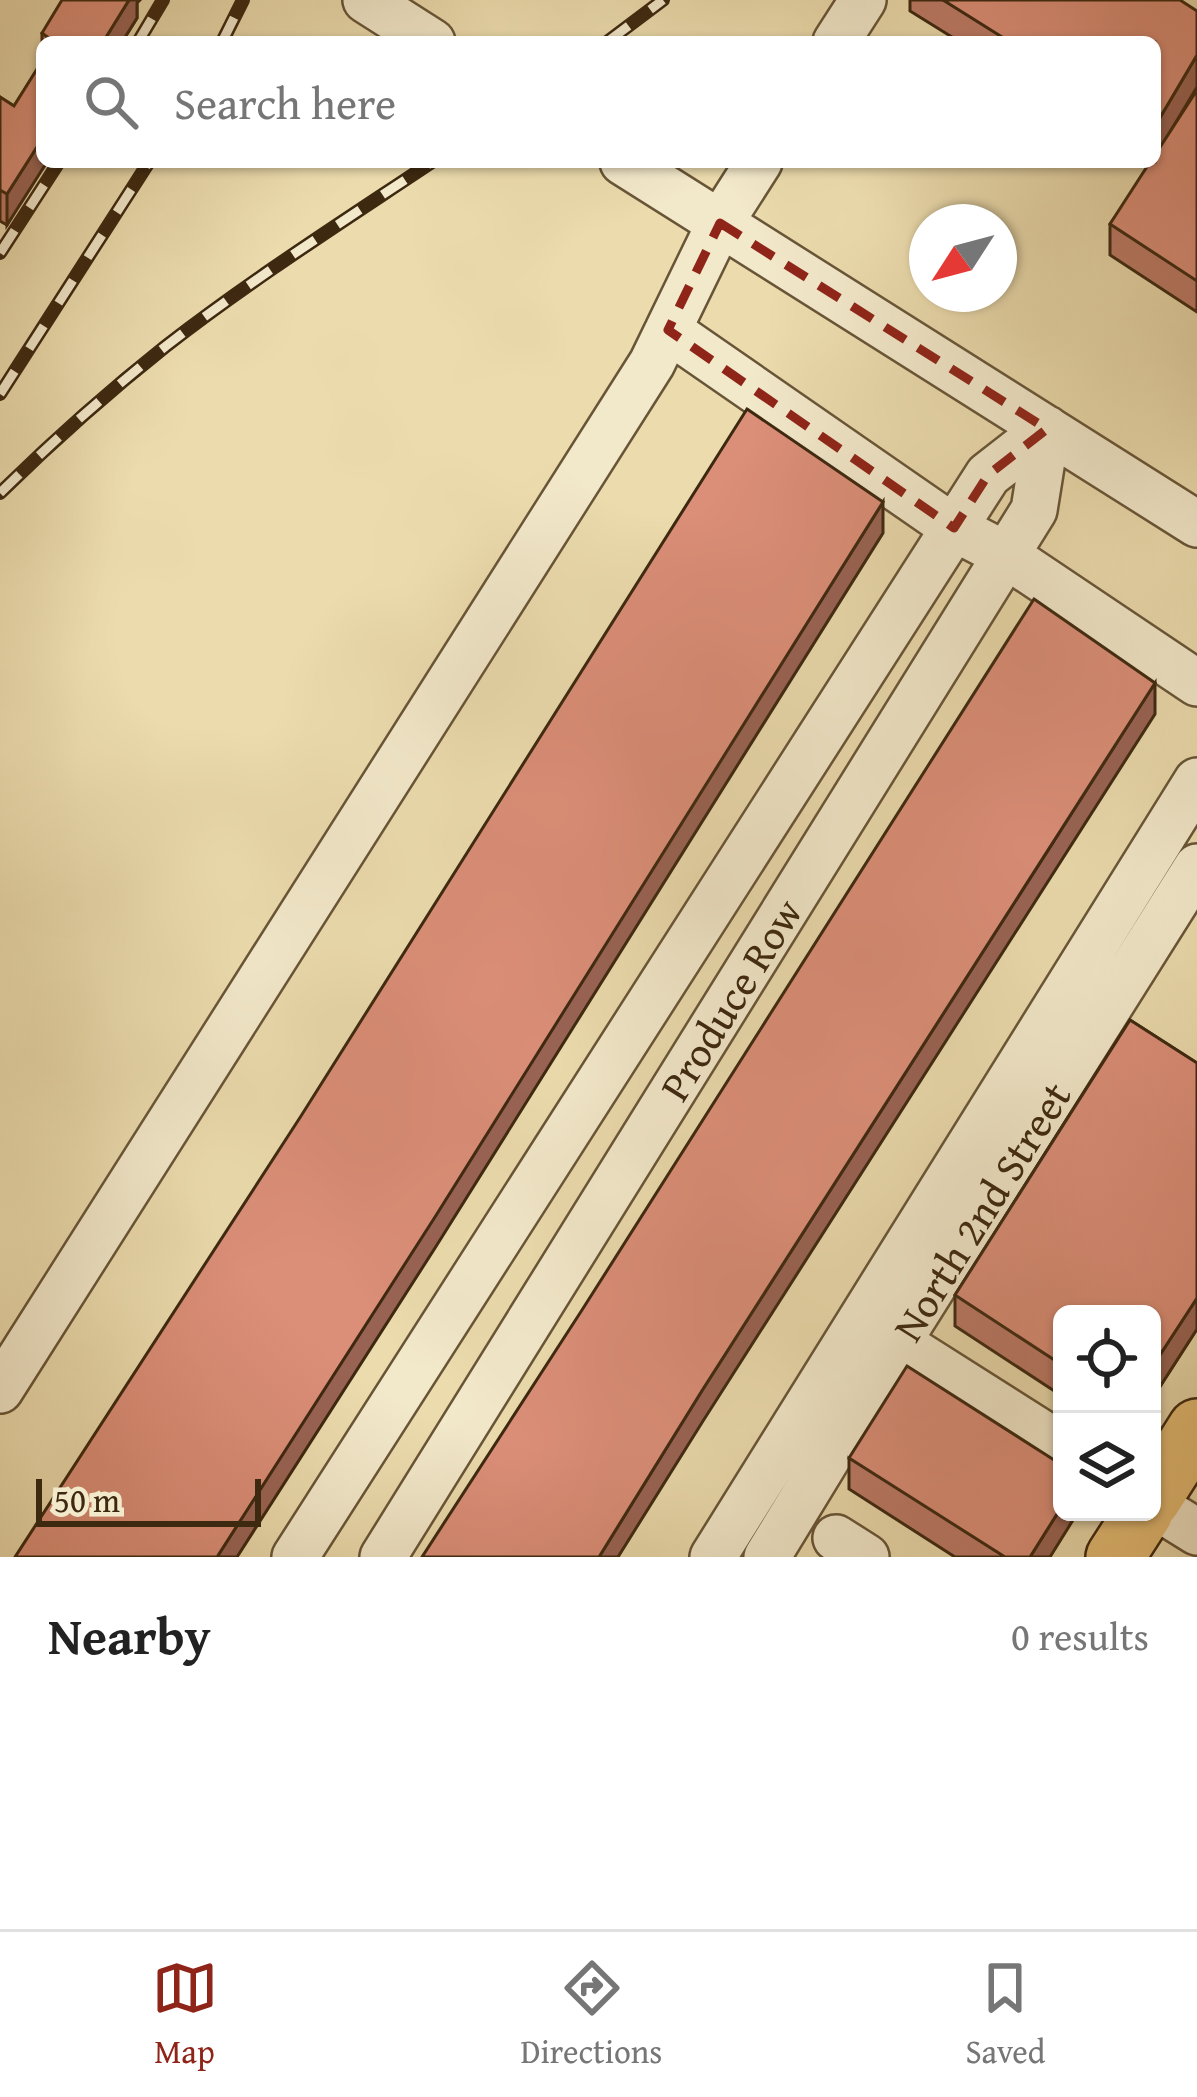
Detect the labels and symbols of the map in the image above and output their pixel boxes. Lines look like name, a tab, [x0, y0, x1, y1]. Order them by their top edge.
north arrow	[909, 204, 1017, 312]
street label: Produce Row	[644, 886, 816, 1112]
street label: North 2nd Street	[877, 1069, 1085, 1353]
scale bar	[36, 1473, 261, 1526]

